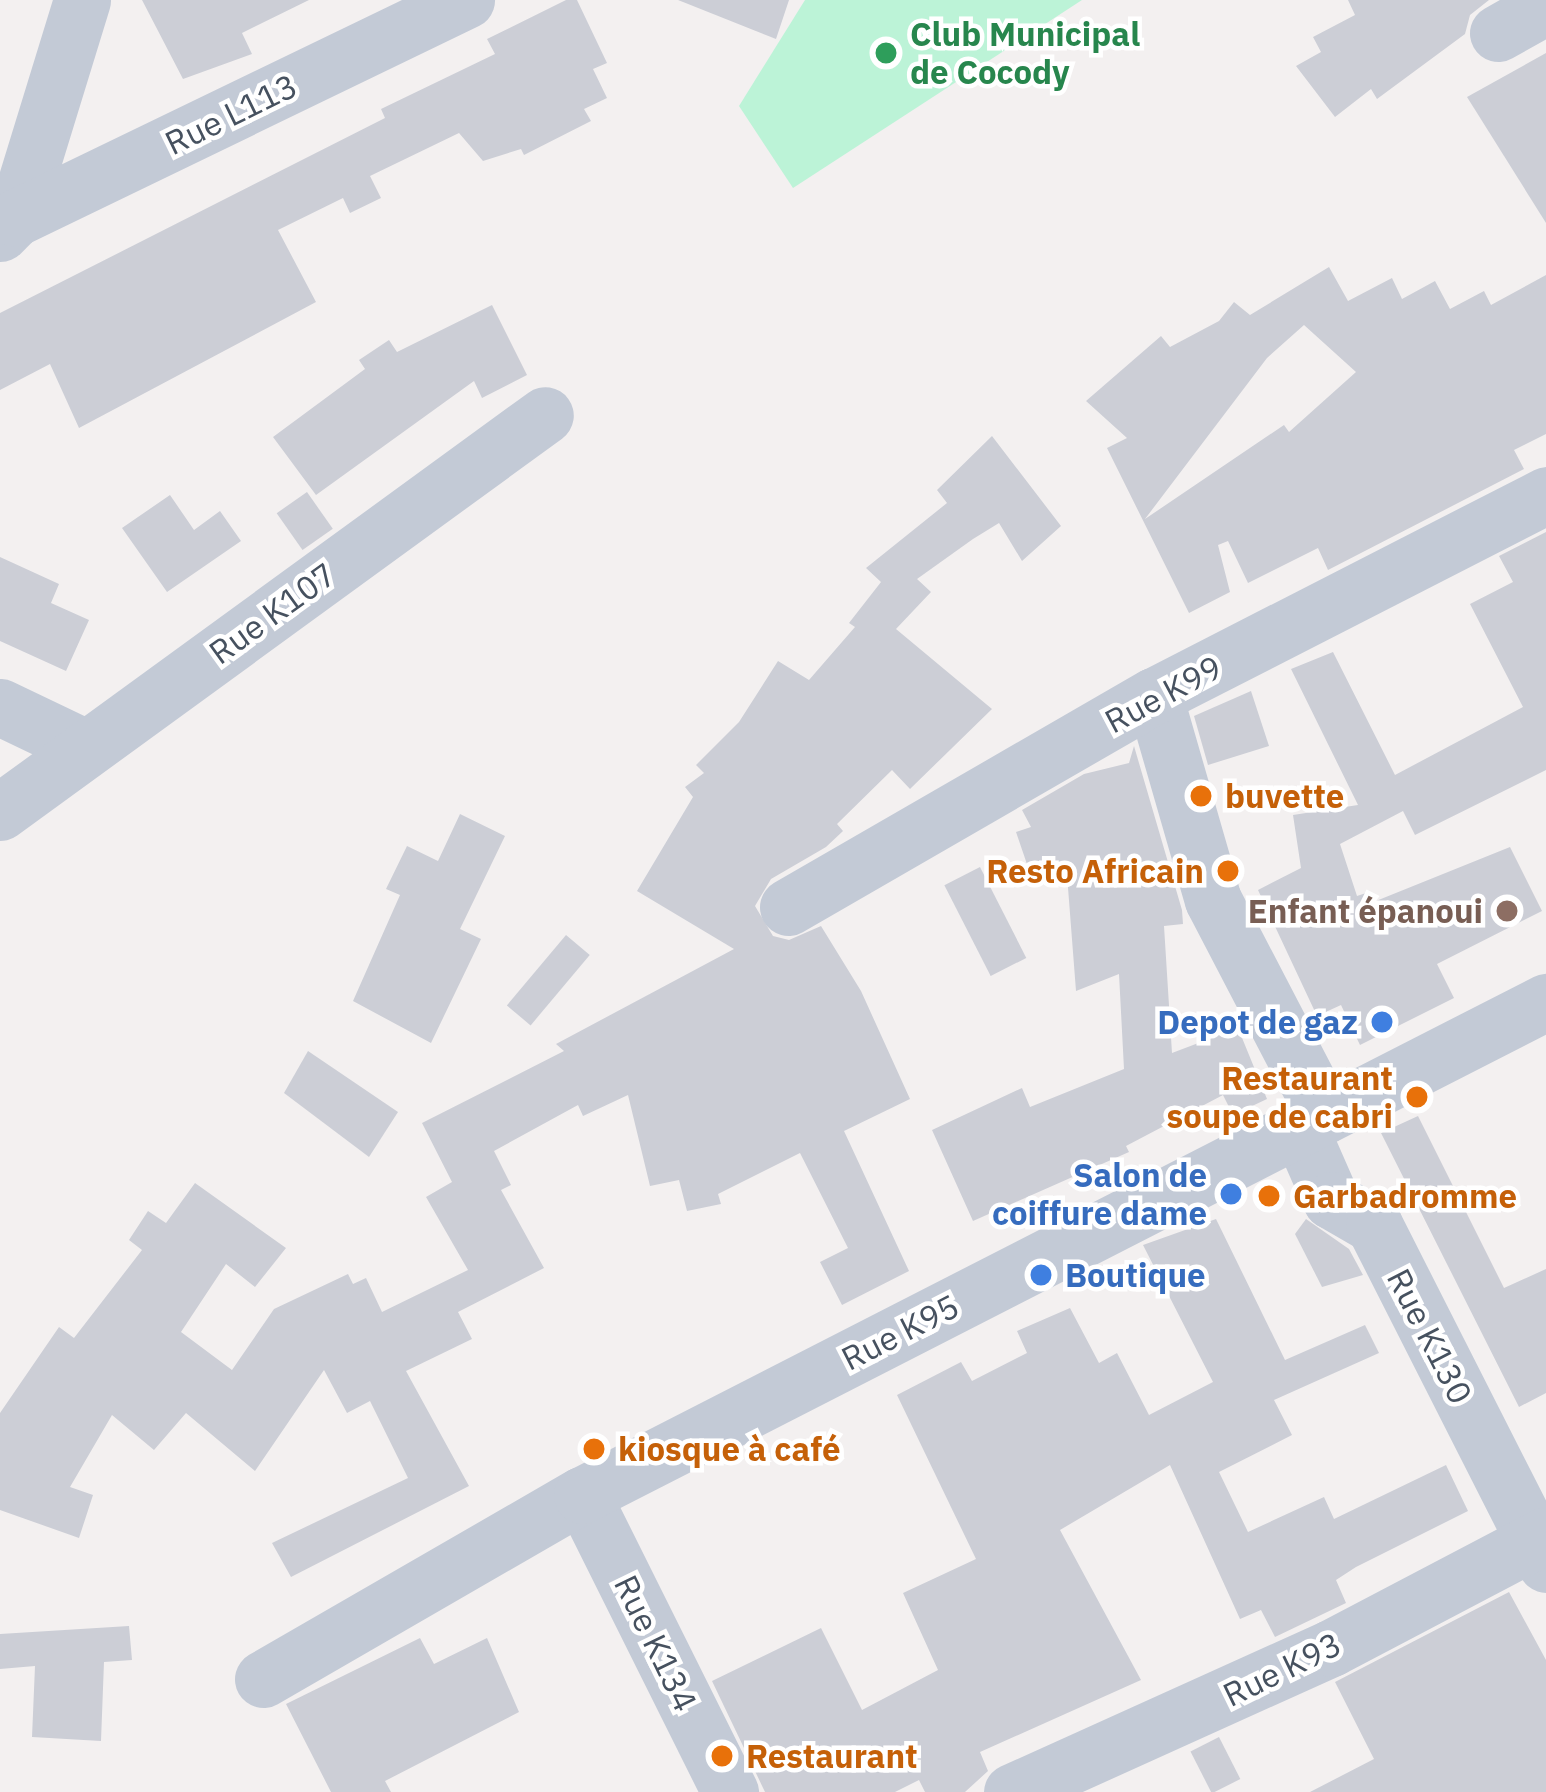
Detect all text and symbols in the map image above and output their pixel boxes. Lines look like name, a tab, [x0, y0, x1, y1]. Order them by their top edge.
place label: Club Municipal de Cocody	[910, 14, 1140, 92]
marker: Club Municipal de Cocody	[873, 40, 899, 66]
street label: Rue L113	[159, 65, 303, 163]
street label: Rue K107	[201, 554, 343, 672]
street label: Rue K99	[1098, 647, 1228, 741]
place label: buvette	[1225, 776, 1344, 816]
marker: buvette	[1188, 783, 1214, 809]
place label: Resto Africain	[986, 851, 1204, 891]
marker: Resto Africain	[1215, 858, 1241, 884]
place label: Enfant épanoui	[1248, 891, 1483, 931]
marker: Enfant épanoui	[1494, 898, 1520, 924]
place label: Depot de gaz	[1157, 1002, 1358, 1042]
marker: Depot de gaz	[1369, 1009, 1395, 1035]
place label: Restaurant soupe de cabri	[1167, 1058, 1393, 1136]
marker: Restaurant soupe de cabri	[1404, 1084, 1430, 1110]
place label: Salon de coiffure dame	[992, 1155, 1207, 1233]
place label: Garbadromme	[1293, 1176, 1517, 1216]
marker: Salon de coiffure dame	[1218, 1181, 1244, 1207]
marker: Garbadromme	[1256, 1183, 1282, 1209]
place label: Boutique	[1065, 1255, 1206, 1295]
marker: Boutique	[1028, 1262, 1054, 1288]
street label: Rue K130	[1379, 1262, 1481, 1410]
street label: Rue K95	[835, 1286, 965, 1378]
place label: kiosque à café	[618, 1429, 841, 1469]
marker: kiosque à café	[581, 1436, 607, 1462]
street label: Rue K134	[606, 1569, 706, 1717]
street label: Rue K93	[1217, 1624, 1347, 1714]
place label: Restaurant	[746, 1736, 918, 1776]
marker: Restaurant	[709, 1743, 735, 1769]

